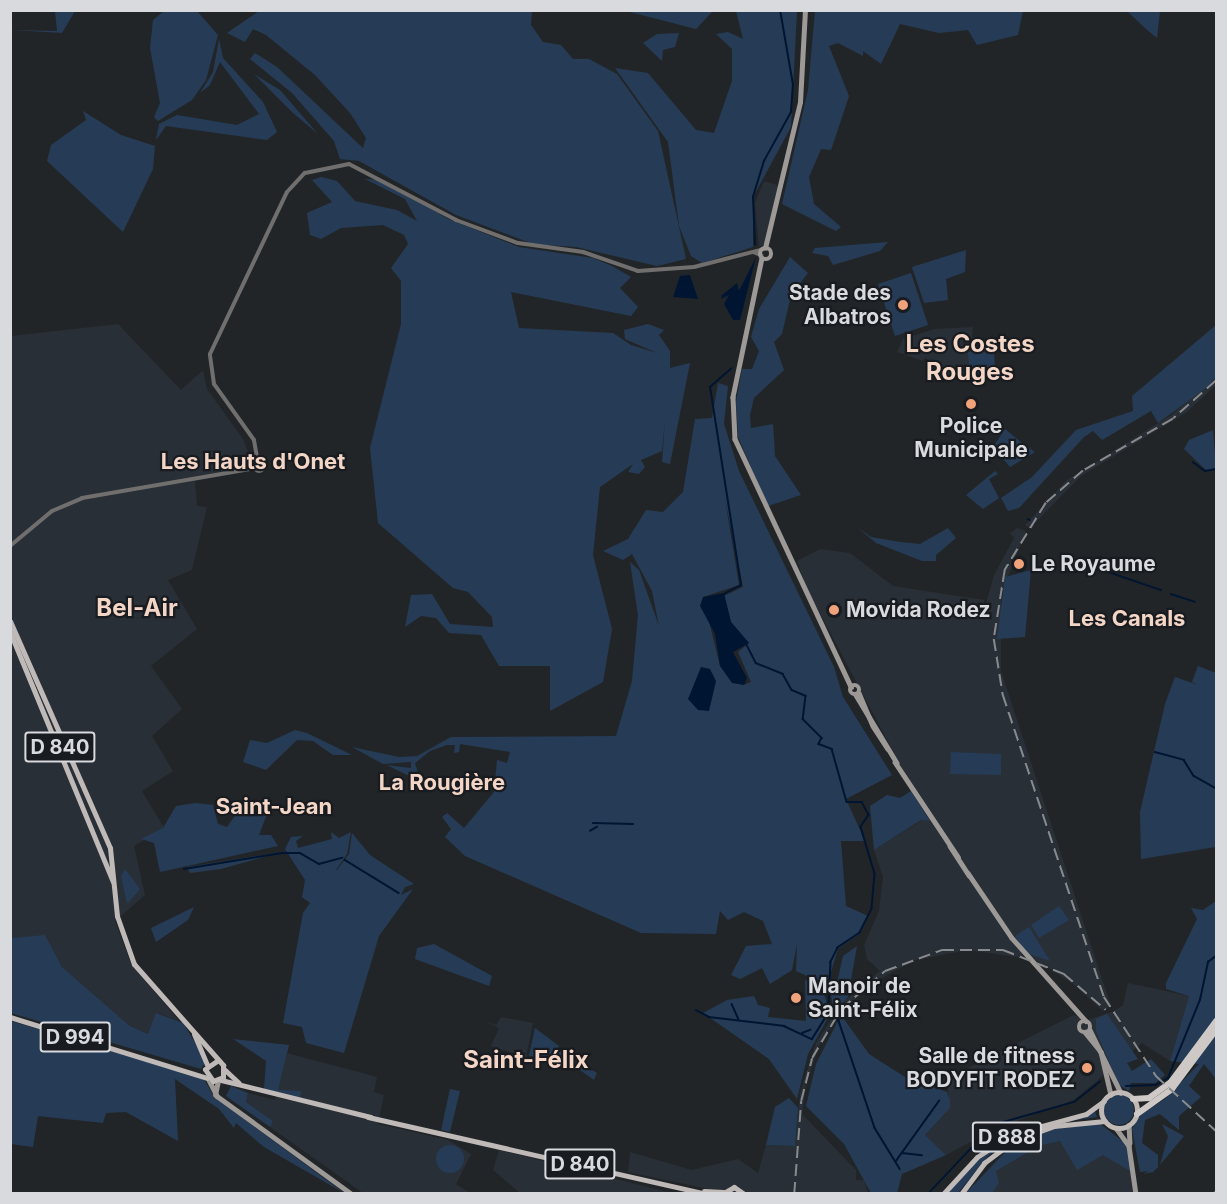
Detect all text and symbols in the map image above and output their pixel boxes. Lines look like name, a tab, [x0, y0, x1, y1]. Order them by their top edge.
place label: Stade des Albatros	[789, 280, 891, 330]
marker: Stade des Albatros	[896, 298, 910, 312]
district label: Les Costes Rouges	[905, 330, 1035, 386]
marker: Police Municipale	[964, 397, 978, 411]
place label: Police Municipale	[914, 413, 1028, 463]
district label: Les Hauts d'Onet	[161, 449, 345, 475]
place label: Le Royaume	[1031, 551, 1156, 577]
marker: Le Royaume	[1012, 557, 1026, 571]
district label: Bel-Air	[96, 594, 178, 622]
place label: Movida Rodez	[846, 597, 991, 623]
marker: Movida Rodez	[827, 603, 841, 617]
district label: Les Canals	[1069, 606, 1185, 632]
road number: D 840	[24, 730, 96, 764]
district label: La Rougière	[379, 770, 505, 796]
district label: Saint-Jean	[216, 794, 332, 820]
place label: Manoir de Saint-Félix	[808, 973, 918, 1023]
marker: Manoir de Saint-Félix	[789, 991, 803, 1005]
road number: D 994	[39, 1020, 111, 1054]
place label: Salle de fitness BODYFIT RODEZ	[906, 1043, 1075, 1093]
district label: Saint-Félix	[463, 1046, 589, 1074]
marker: Salle de fitness BODYFIT RODEZ	[1080, 1061, 1094, 1075]
road number: D 888	[971, 1120, 1043, 1154]
road number: D 840	[544, 1147, 616, 1181]

